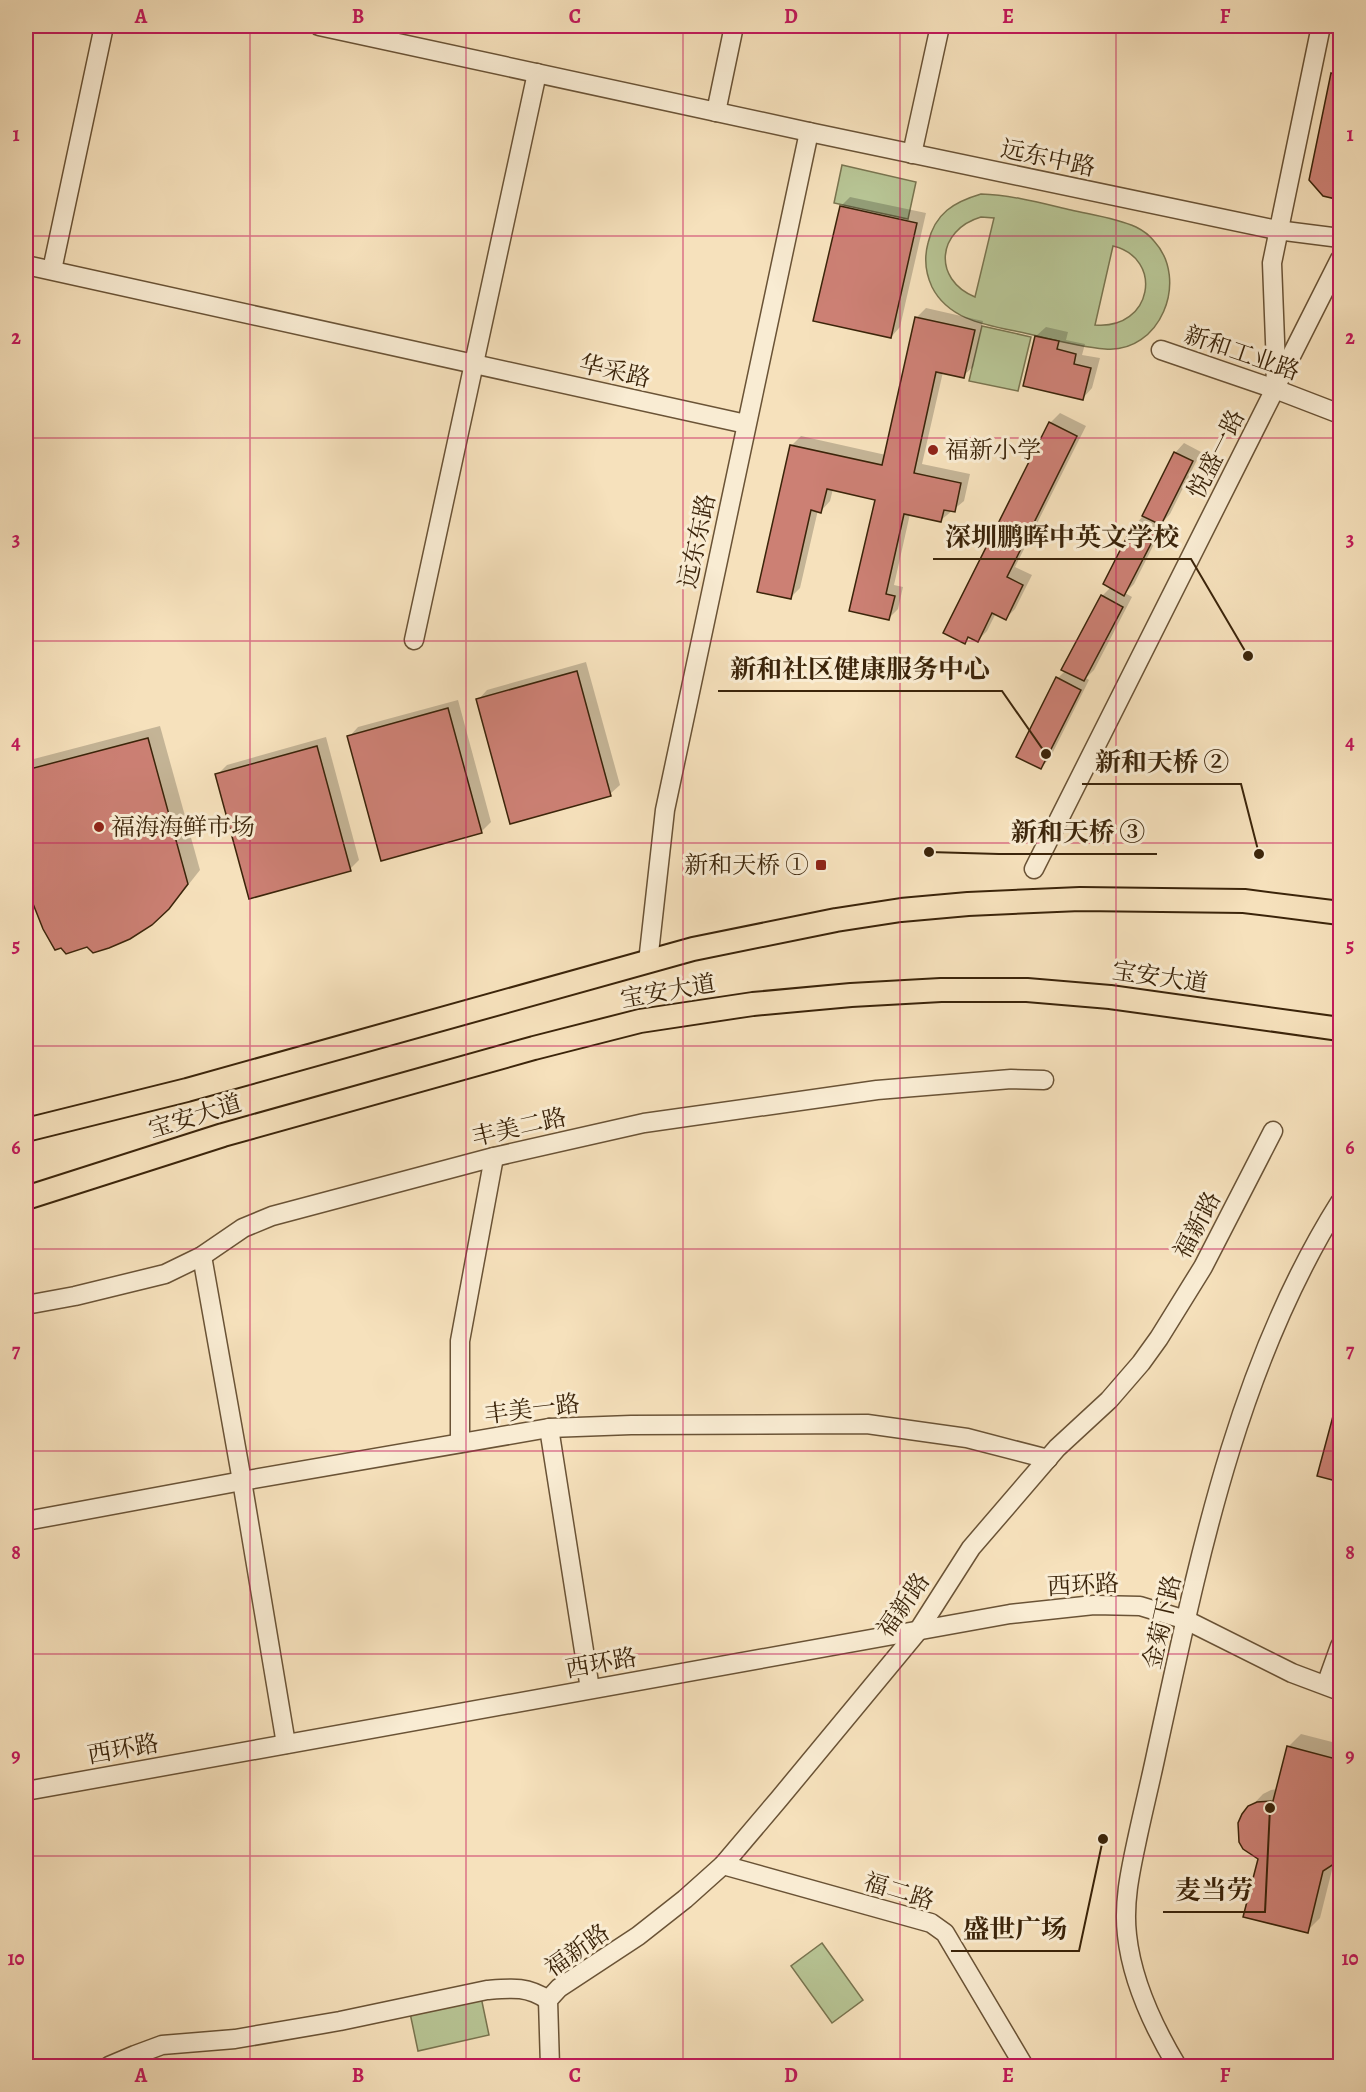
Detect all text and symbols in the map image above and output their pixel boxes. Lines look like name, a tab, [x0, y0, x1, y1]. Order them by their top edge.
text: A	[134, 3, 148, 30]
text: B	[352, 3, 364, 30]
text: C	[569, 3, 581, 30]
text: D	[784, 3, 798, 30]
text: E	[1002, 3, 1014, 30]
text: F	[1220, 3, 1231, 30]
text: 1	[12, 121, 20, 148]
text: 1	[1346, 121, 1354, 148]
street label: 远东中路	[998, 132, 1098, 184]
street label: 新和工业路	[1180, 318, 1304, 388]
text: 2	[11, 324, 21, 351]
text: 2	[1345, 324, 1355, 351]
street label: 华采路	[576, 347, 654, 395]
street label: 悦盛一路	[1180, 404, 1252, 504]
place label: 福新小学	[945, 434, 1041, 466]
marker: 福新小学	[926, 443, 940, 457]
street label: 远东东路	[671, 491, 723, 591]
callout: 深圳鹏晖中英文学校	[933, 515, 1191, 559]
text: 深圳鹏晖中英文学校	[945, 520, 1179, 555]
text: 3	[12, 526, 20, 553]
text: 3	[1346, 526, 1354, 553]
callout: 新和社区健康服务中心	[718, 647, 1002, 691]
text: 新和社区健康服务中心	[730, 652, 990, 687]
text: 4	[11, 729, 21, 756]
text: 4	[1345, 729, 1355, 756]
callout: 新和天桥 ②	[1082, 740, 1241, 784]
text: 新和天桥 ②	[1095, 745, 1229, 780]
callout: 新和天桥 ③	[999, 810, 1157, 854]
place label: 福海海鲜市场	[111, 811, 255, 843]
text: 新和天桥 ③	[1011, 815, 1145, 850]
marker: 福海海鲜市场	[92, 820, 106, 834]
place label: 新和天桥 ①	[684, 849, 809, 881]
marker: 新和天桥 ①	[814, 858, 828, 872]
text: 5	[12, 932, 20, 959]
text: 5	[1346, 932, 1354, 959]
street label: 宝安大道	[1110, 954, 1210, 1000]
street label: 宝安大道	[618, 967, 718, 1015]
street label: 宝安大道	[144, 1087, 246, 1145]
street label: 丰美二路	[469, 1101, 569, 1153]
text: 6	[11, 1134, 21, 1161]
text: 6	[1345, 1134, 1355, 1161]
street label: 福新路	[1166, 1186, 1228, 1264]
text: 7	[12, 1337, 21, 1364]
text: 7	[1346, 1337, 1355, 1364]
street label: 丰美一路	[482, 1387, 582, 1431]
text: 8	[11, 1539, 21, 1566]
text: 8	[1345, 1539, 1355, 1566]
street label: 福新路	[869, 1566, 937, 1644]
street label: 西环路	[1046, 1567, 1120, 1603]
street label: 金菊下路	[1136, 1572, 1188, 1672]
street label: 西环路	[563, 1641, 639, 1685]
street label: 西环路	[85, 1727, 161, 1771]
text: 9	[11, 1742, 21, 1769]
text: 9	[1345, 1742, 1355, 1769]
street label: 福二路	[860, 1865, 938, 1917]
callout: 麦当劳	[1163, 1868, 1265, 1912]
text: 麦当劳	[1175, 1873, 1253, 1908]
callout: 盛世广场	[951, 1907, 1079, 1951]
text: 盛世广场	[963, 1912, 1067, 1947]
street label: 福新路	[538, 1916, 616, 1984]
text: 10	[7, 1945, 25, 1972]
text: 10	[1341, 1945, 1359, 1972]
text: A	[134, 2062, 148, 2089]
text: B	[352, 2062, 364, 2089]
text: C	[569, 2062, 581, 2089]
text: D	[784, 2062, 798, 2089]
text: E	[1002, 2062, 1014, 2089]
text: F	[1220, 2062, 1231, 2089]

